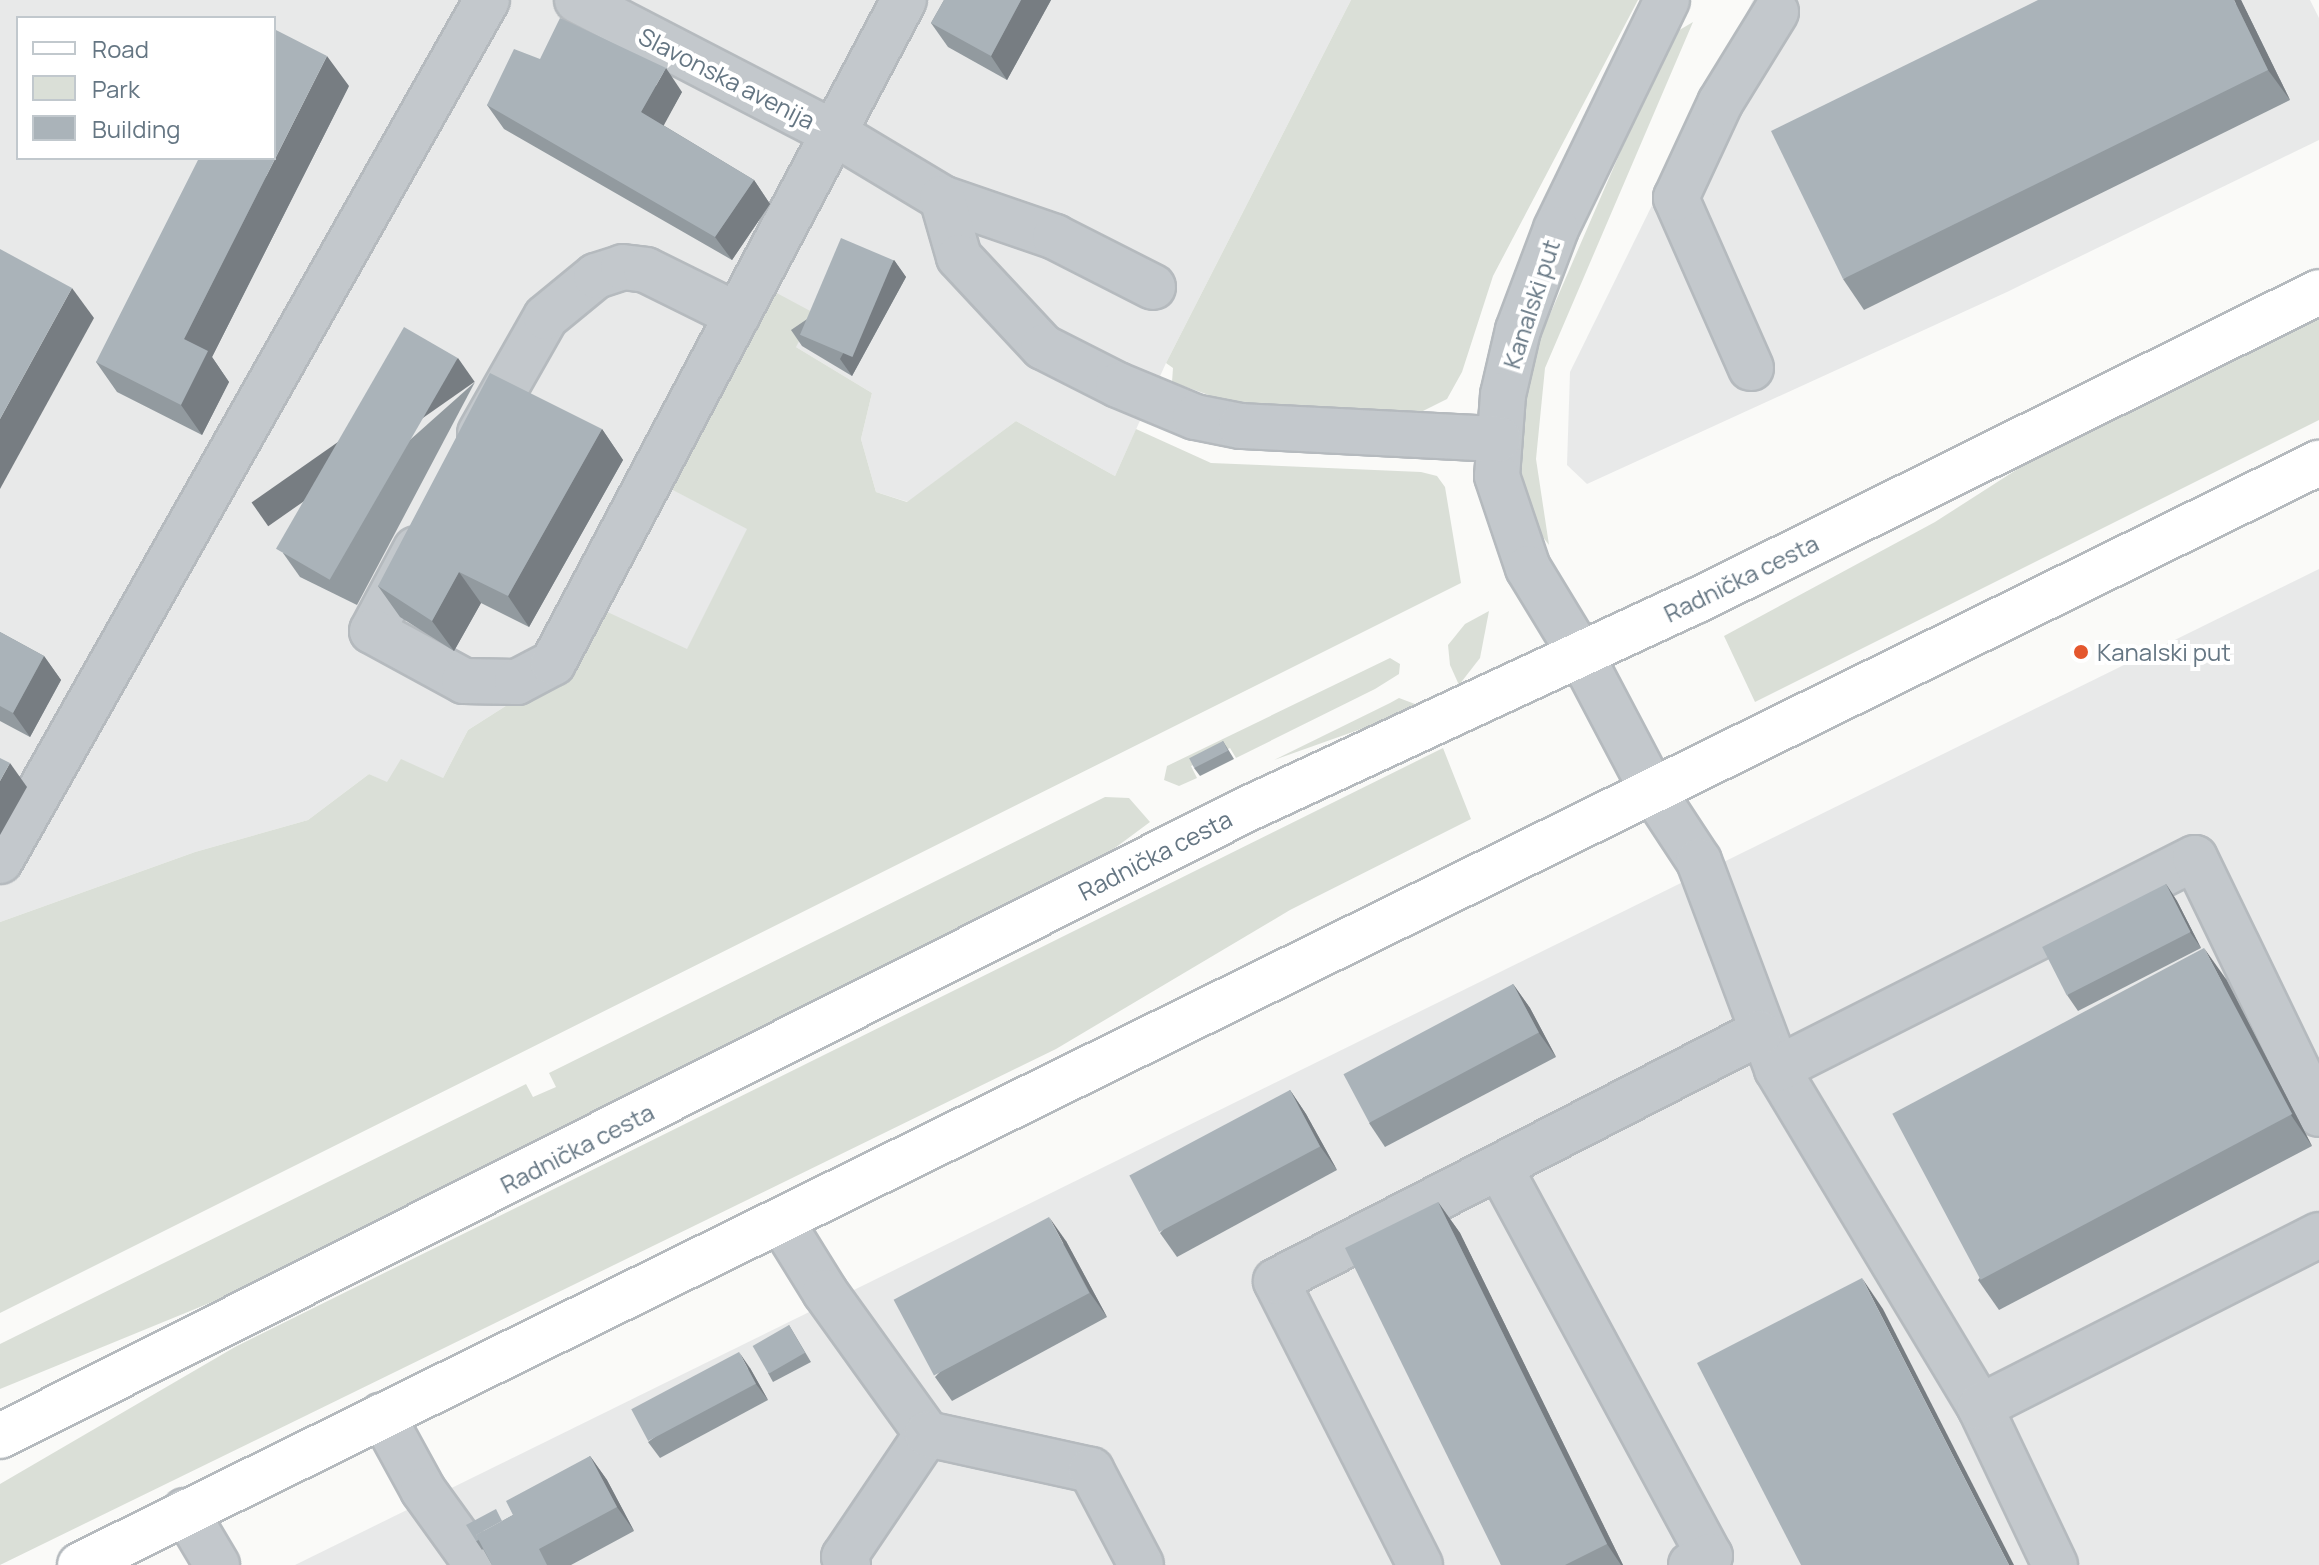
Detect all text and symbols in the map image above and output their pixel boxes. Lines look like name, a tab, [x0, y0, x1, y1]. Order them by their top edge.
legend	[16, 16, 276, 160]
street label: Slavonska avenija	[634, 21, 820, 135]
text: Road	[92, 32, 149, 65]
text: Park	[92, 72, 140, 105]
text: Building	[92, 112, 180, 145]
street label: Kanalski put	[1497, 236, 1565, 372]
street label: Radnička cesta	[1659, 528, 1823, 628]
place label: Kanalski put	[2097, 638, 2231, 666]
marker: Kanalski put	[2072, 643, 2090, 661]
street label: Radnička cesta	[1073, 804, 1237, 906]
street label: Radnička cesta	[495, 1097, 659, 1199]

